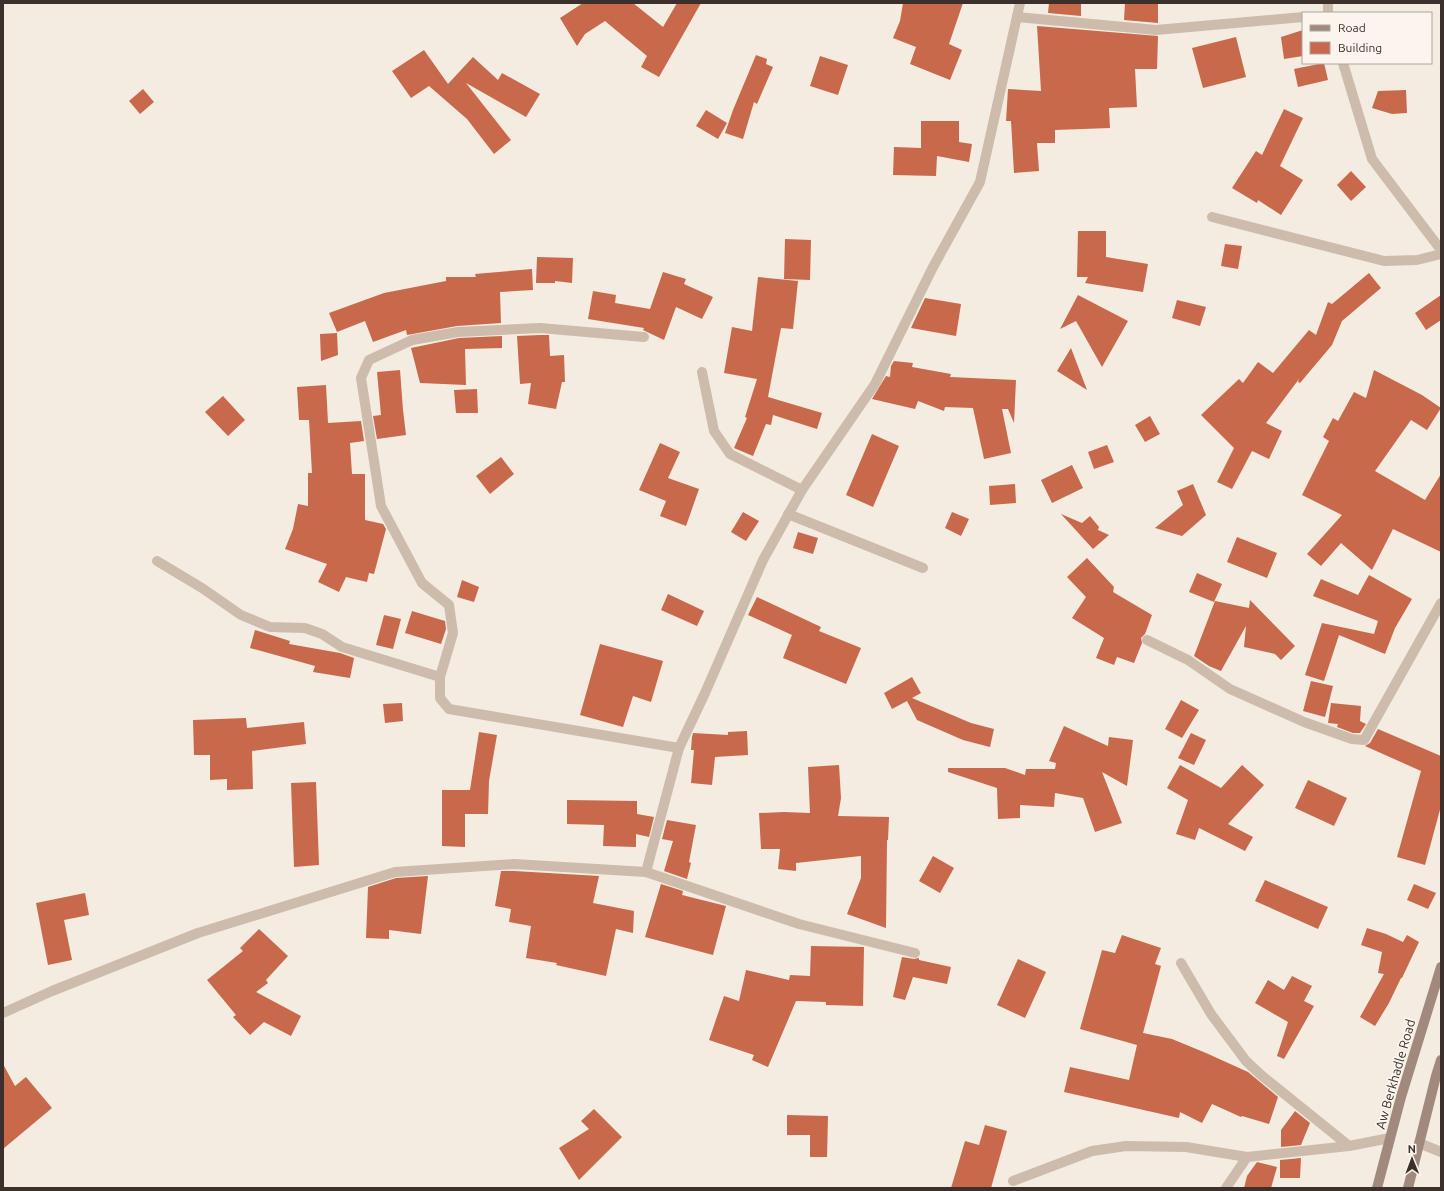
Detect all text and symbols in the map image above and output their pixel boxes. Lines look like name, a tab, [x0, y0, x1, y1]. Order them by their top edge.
legend	[1302, 12, 1432, 64]
text: Road	[1338, 21, 1366, 34]
text: Building	[1338, 41, 1382, 54]
street label: Aw Berkhadle Road	[1373, 1017, 1417, 1131]
north arrow	[1392, 1139, 1432, 1179]
text: N	[1408, 1143, 1416, 1155]

